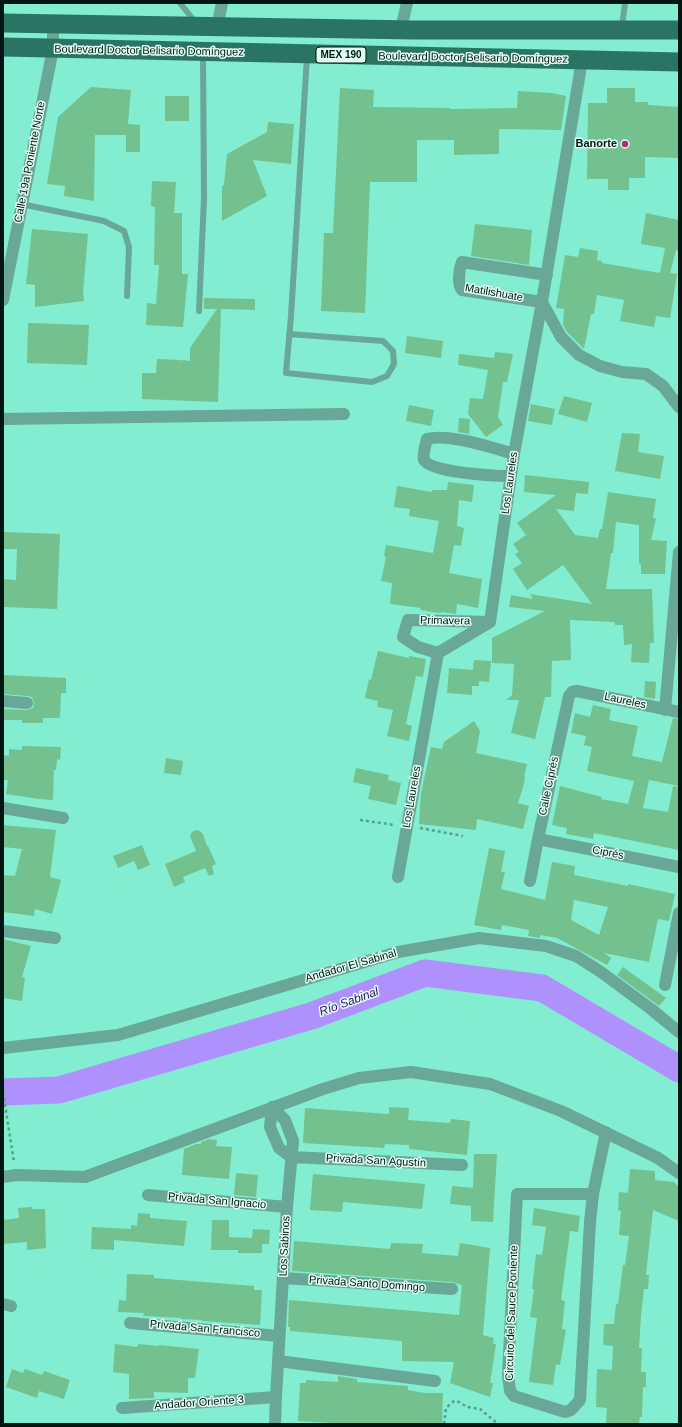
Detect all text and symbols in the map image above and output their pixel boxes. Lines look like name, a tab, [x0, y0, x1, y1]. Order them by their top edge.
street label: Boulevard Doctor Belisario Domínguez	[54, 43, 244, 59]
road number: MEX 190	[316, 47, 366, 63]
street label: Boulevard Doctor Belisario Domínguez	[378, 50, 568, 66]
street label: Calle 19a Poniente Norte	[12, 100, 48, 224]
place label: Banorte	[575, 137, 617, 151]
marker: Banorte	[620, 139, 630, 149]
street label: Matilishuate	[464, 281, 524, 305]
street label: Los Laureles	[499, 451, 521, 515]
street label: Primavera	[420, 614, 470, 628]
street label: Laureles	[603, 690, 647, 712]
street label: Calle Ciprés	[536, 755, 562, 817]
street label: Los Laureles	[400, 765, 424, 829]
street label: Ciprés	[591, 843, 625, 863]
street label: Andador El Sabinal	[304, 947, 398, 985]
water label: Río Sabinal	[317, 985, 381, 1019]
street label: Privada San Agustín	[326, 1152, 426, 1170]
street label: Privada San Ignacio	[167, 1190, 267, 1212]
street label: Los Sabinos	[277, 1215, 293, 1277]
street label: Circuito del Sauce Poniente	[503, 1245, 521, 1381]
street label: Privada Santo Domingo	[309, 1273, 425, 1295]
street label: Privada San Francisco	[149, 1318, 261, 1340]
street label: Andador Oriente 3	[154, 1393, 244, 1413]

